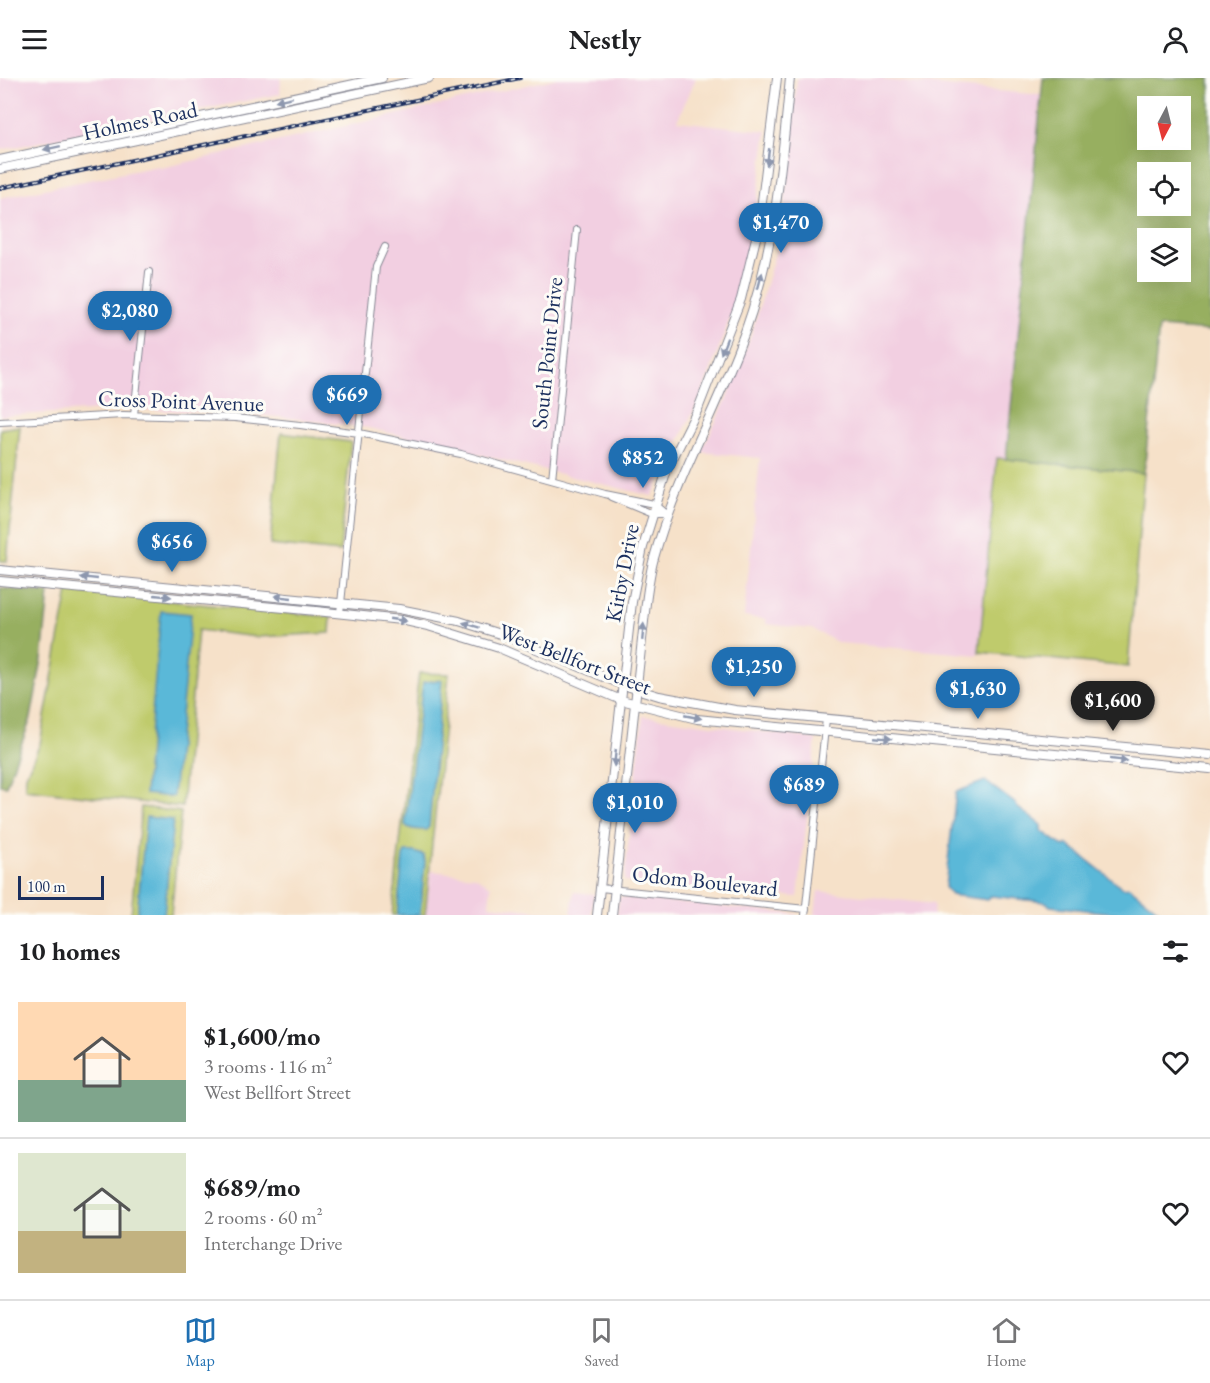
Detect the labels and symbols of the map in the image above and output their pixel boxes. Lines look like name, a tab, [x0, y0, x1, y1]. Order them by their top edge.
street label: Holmes Road	[80, 94, 201, 147]
one-way arrow	[274, 95, 293, 104]
north arrow	[1137, 96, 1191, 150]
one-way arrow	[43, 144, 61, 154]
one-way arrow	[763, 148, 773, 167]
pin: $1,470	[732, 203, 830, 254]
one-way arrow	[756, 272, 766, 290]
street label: South Point Drive	[525, 275, 569, 430]
pin: $2,080	[81, 291, 179, 342]
one-way arrow	[718, 337, 728, 355]
pin: $669	[311, 375, 383, 426]
street label: Cross Point Avenue	[98, 384, 265, 418]
pin: $852	[607, 438, 679, 489]
street label: Kirby Drive	[598, 521, 646, 625]
pin: $656	[136, 522, 208, 573]
one-way arrow	[80, 573, 99, 583]
one-way arrow	[153, 591, 172, 600]
one-way arrow	[274, 592, 293, 602]
one-way arrow	[389, 616, 408, 625]
street label: West Bellfort Street	[494, 617, 656, 701]
one-way arrow	[462, 620, 480, 629]
one-way arrow	[638, 622, 648, 641]
pin: $1,250	[705, 647, 803, 698]
pin: $1,630	[929, 669, 1027, 720]
pin: $1,600	[1064, 681, 1162, 732]
one-way arrow	[684, 713, 703, 722]
one-way arrow	[874, 733, 893, 743]
one-way arrow	[610, 749, 619, 768]
one-way arrow	[1110, 755, 1129, 765]
pin: $689	[768, 765, 840, 816]
pin: $1,010	[586, 783, 684, 834]
street label: Odom Boulevard	[631, 859, 780, 903]
scale bar	[18, 873, 104, 900]

